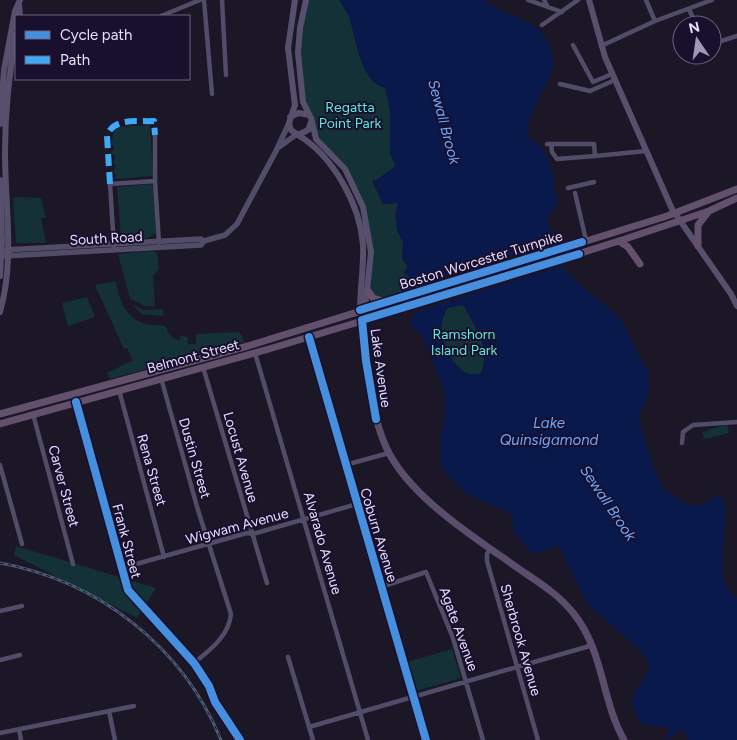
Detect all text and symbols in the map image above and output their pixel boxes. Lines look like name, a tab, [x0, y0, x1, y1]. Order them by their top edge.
legend	[15, 15, 190, 80]
north arrow	[672, 15, 722, 65]
text: N	[687, 18, 701, 37]
text: Cycle path	[60, 26, 132, 44]
text: Path	[60, 51, 90, 69]
water label: Sewall Brook	[424, 78, 464, 167]
park label: Regatta Point Park	[319, 99, 381, 132]
street label: Boston Worcester Turnpike	[398, 227, 565, 293]
street label: South Road	[69, 228, 143, 249]
park label: Ramshorn Island Park	[431, 326, 498, 359]
street label: Lake Avenue	[367, 328, 395, 409]
street label: Belmont Street	[145, 336, 241, 377]
street label: Locust Avenue	[219, 410, 262, 505]
water label: Lake Quinsigamond	[500, 414, 599, 449]
street label: Dustin Street	[175, 416, 214, 500]
street label: Rena Street	[133, 432, 170, 508]
street label: Carver Street	[44, 443, 83, 529]
water label: Sewall Brook	[576, 462, 640, 545]
street label: Coburn Avenue	[356, 486, 401, 585]
street label: Alvarado Avenue	[300, 490, 345, 597]
street label: Frank Street	[108, 502, 145, 580]
street label: Wigwam Avenue	[184, 505, 291, 548]
street label: Sherbrook Avenue	[496, 582, 545, 698]
street label: Agate Avenue	[435, 585, 482, 674]

